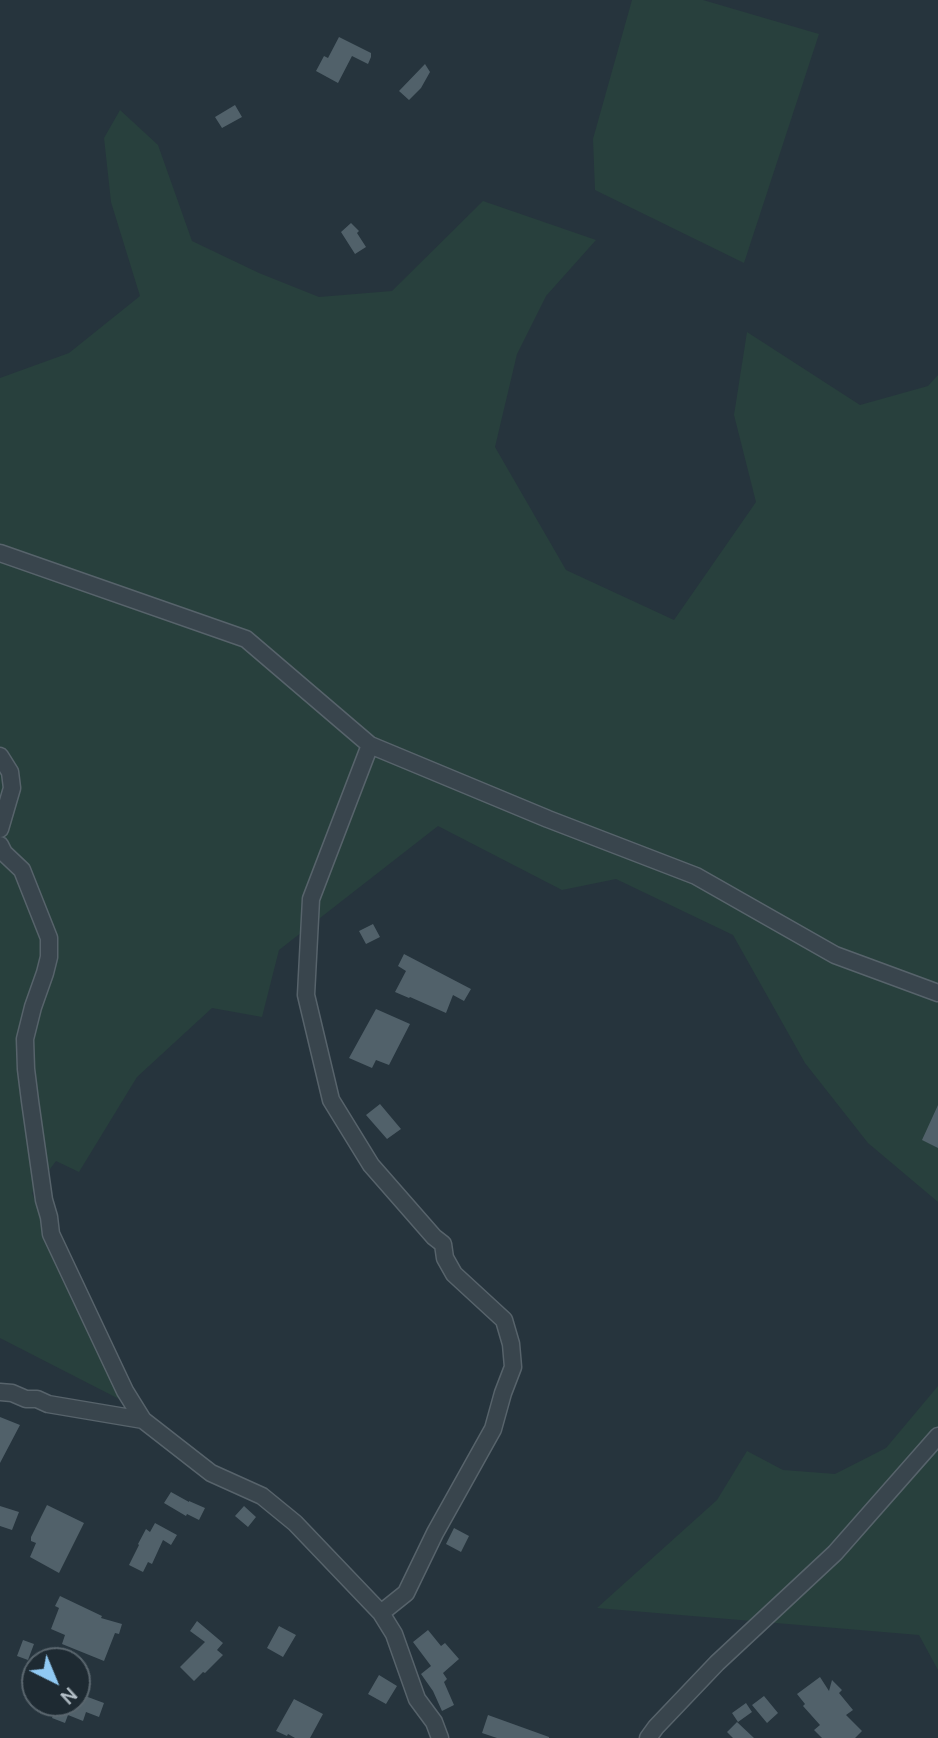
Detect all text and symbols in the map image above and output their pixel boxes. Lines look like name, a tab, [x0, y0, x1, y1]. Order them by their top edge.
north arrow	[21, 1647, 91, 1717]
text: N	[55, 1682, 83, 1710]

